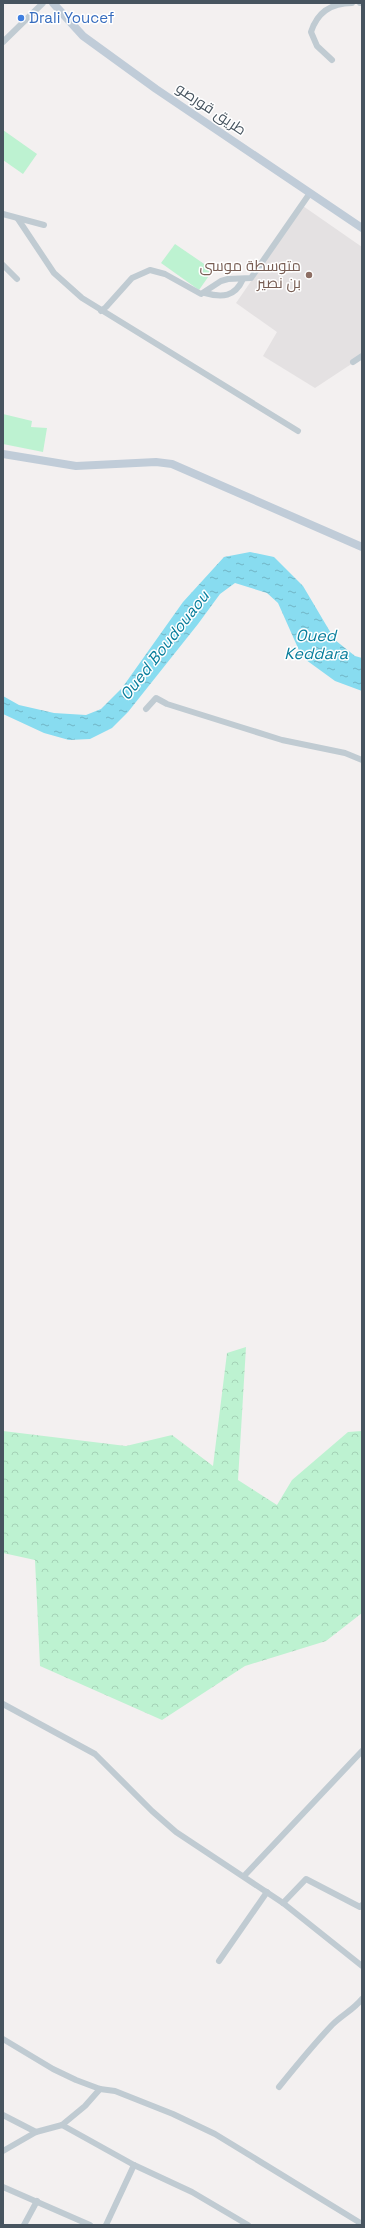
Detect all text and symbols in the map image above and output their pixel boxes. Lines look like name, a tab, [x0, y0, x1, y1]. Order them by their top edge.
place label: Drali Youcef	[29, 8, 115, 27]
marker: Drali Youcef	[16, 13, 26, 23]
street label: طريق قورصو	[172, 78, 250, 140]
place label: متوسطة موسى بن نصير	[200, 256, 301, 293]
marker: متوسطة موسى بن نصير	[304, 270, 314, 280]
water label: Oued Boudouaou	[115, 585, 214, 704]
water label: Oued Keddara	[284, 625, 349, 664]

